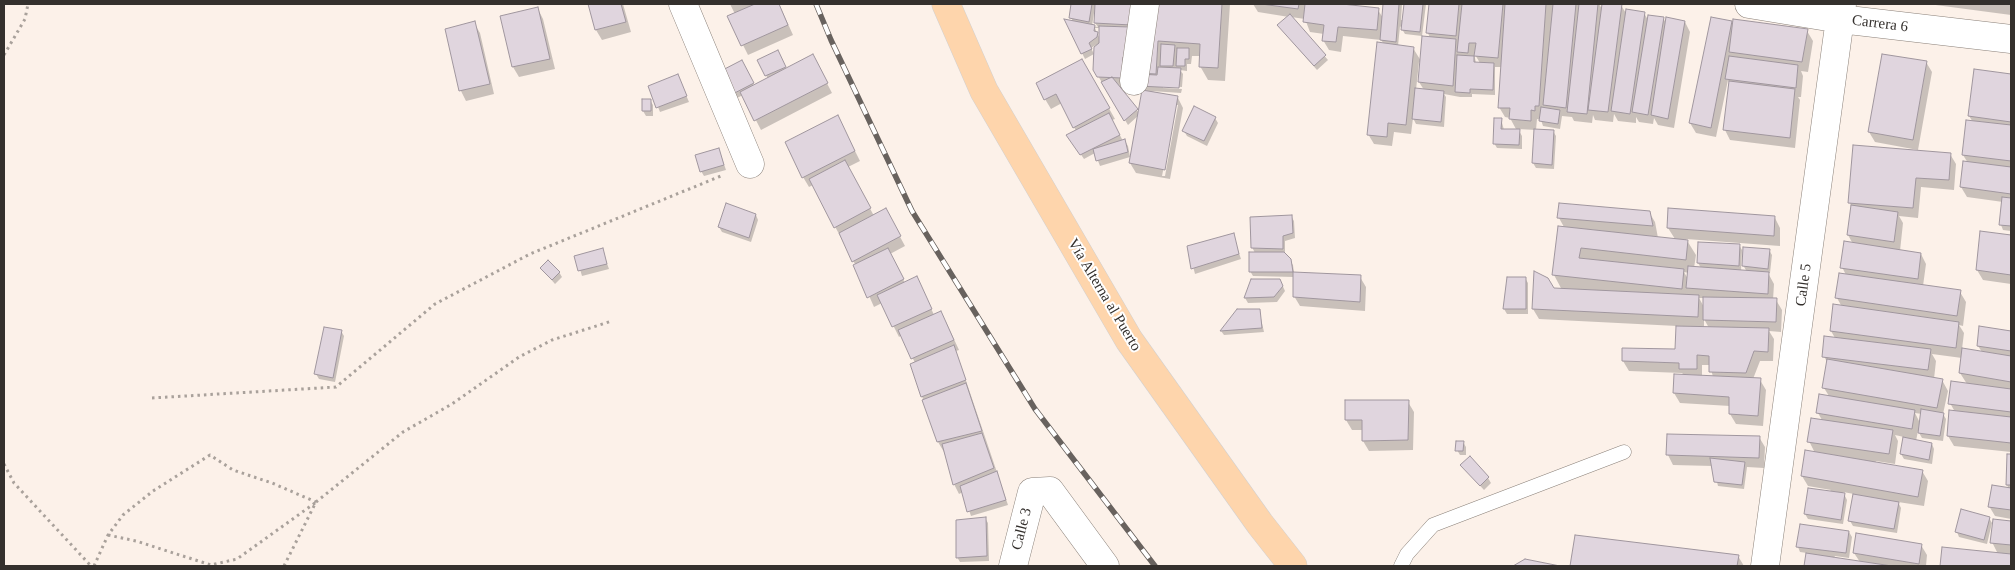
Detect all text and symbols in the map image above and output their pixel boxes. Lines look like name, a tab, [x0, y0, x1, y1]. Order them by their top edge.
street label: Carrera 6	[1851, 12, 1909, 36]
street label: Vía Alterna al Puerto	[1063, 236, 1145, 354]
street label: Calle 5	[1792, 263, 1816, 307]
street label: Calle 3	[1008, 506, 1036, 552]

